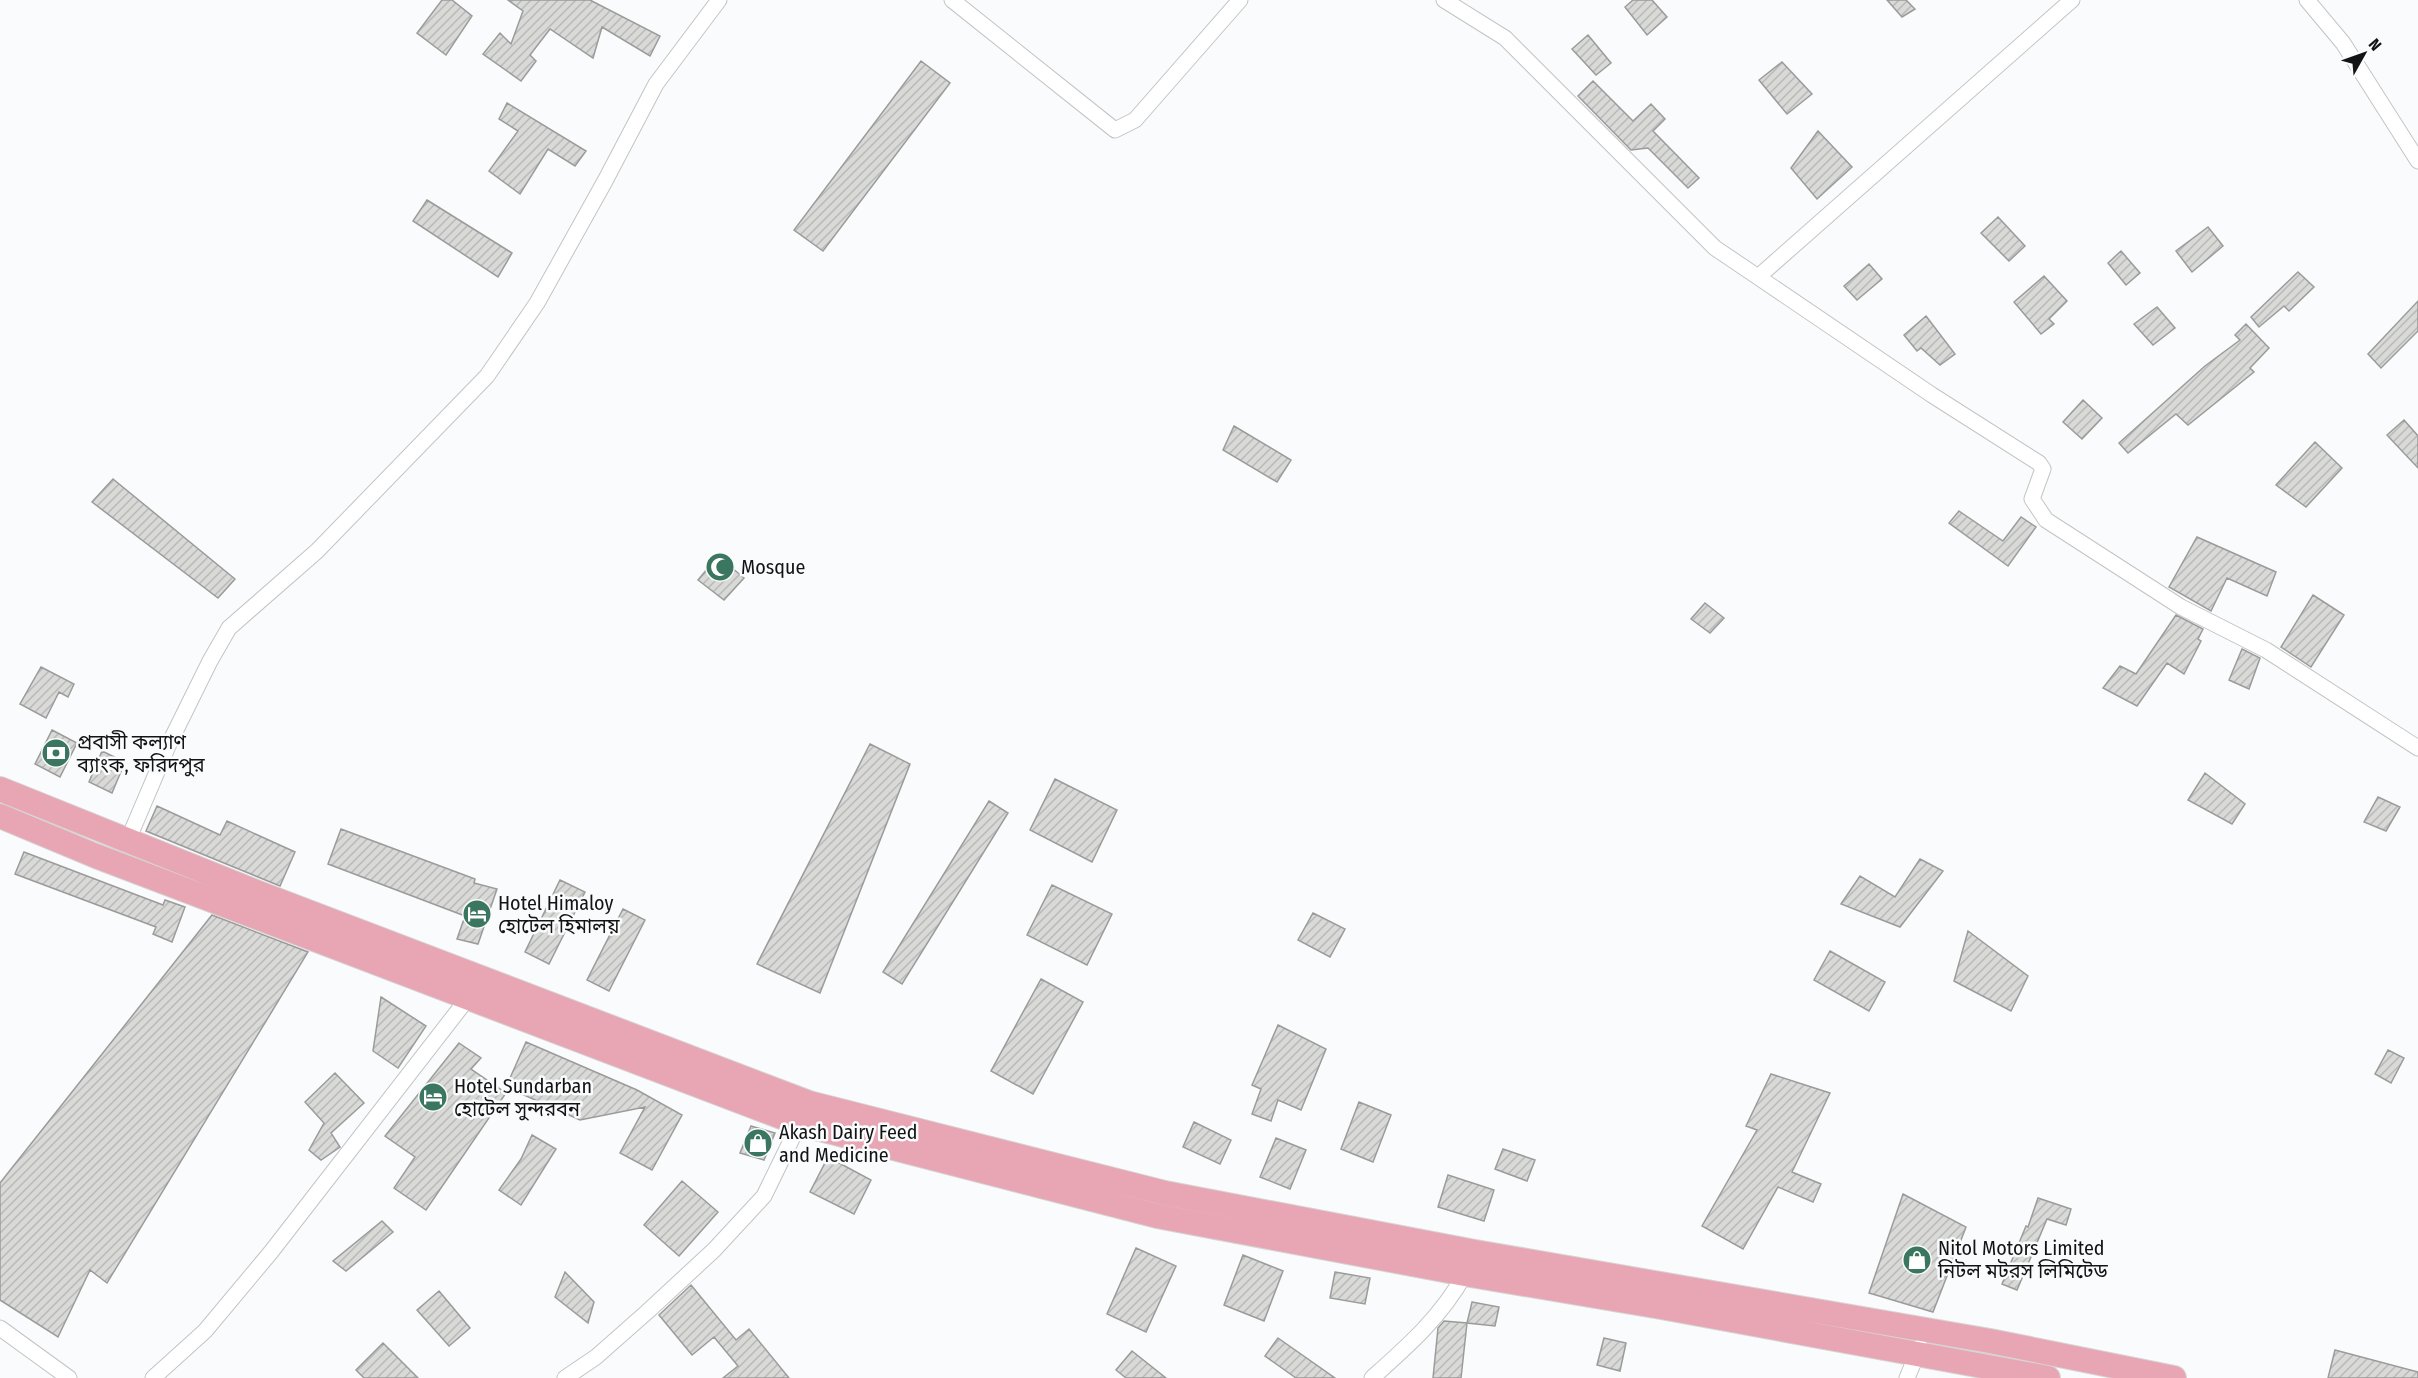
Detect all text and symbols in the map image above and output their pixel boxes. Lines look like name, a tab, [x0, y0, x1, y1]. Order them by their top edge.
north arrow	[2334, 24, 2394, 84]
text: N	[2365, 35, 2385, 54]
mosque icon: Mosque	[704, 551, 736, 583]
place label: Mosque	[741, 555, 805, 579]
place label: প্রবাসী কল্যাণ ব্যাংক, ফরিদপুর	[76, 730, 206, 777]
bank icon: প্রবাসী কল্যাণ ব্যাংক, ফরিদপুর	[40, 737, 72, 769]
place label: Hotel Himaloy হোটেল হিমালয়	[498, 891, 620, 938]
hotel icon: Hotel Himaloy হোটেল হিমালয়	[461, 898, 493, 930]
place label: Hotel Sundarban হোটেল সুন্দরবন	[454, 1074, 592, 1121]
hotel icon: Hotel Sundarban হোটেল সুন্দরবন	[417, 1081, 449, 1113]
place label: Akash Dairy Feed and Medicine	[779, 1120, 917, 1167]
shop icon: Akash Dairy Feed and Medicine	[742, 1127, 774, 1159]
place label: Nitol Motors Limited নিটল মটরস লিমিটেড	[1937, 1236, 2109, 1283]
shop icon: Nitol Motors Limited নিটল মটরস লিমিটেড	[1901, 1244, 1933, 1276]

